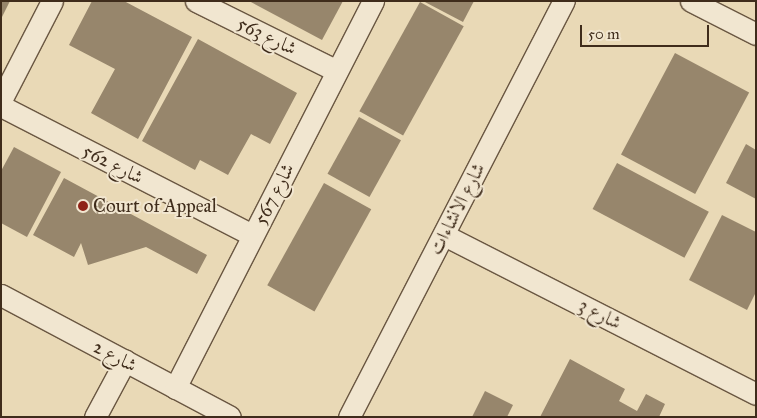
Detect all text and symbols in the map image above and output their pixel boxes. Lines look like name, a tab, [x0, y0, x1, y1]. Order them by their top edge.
street label: شارع 563	[234, 12, 300, 60]
scale bar	[582, 15, 711, 47]
text: 50 m	[588, 25, 620, 43]
street label: شارع 562	[79, 139, 147, 189]
street label: شارع الانشاءات	[424, 159, 490, 259]
street label: شارع 567	[249, 160, 299, 228]
place label: Court of Appeal	[93, 195, 217, 217]
marker: Court of Appeal	[77, 200, 89, 212]
street label: شارع 3	[575, 294, 625, 334]
street label: شارع 2	[89, 335, 141, 377]

